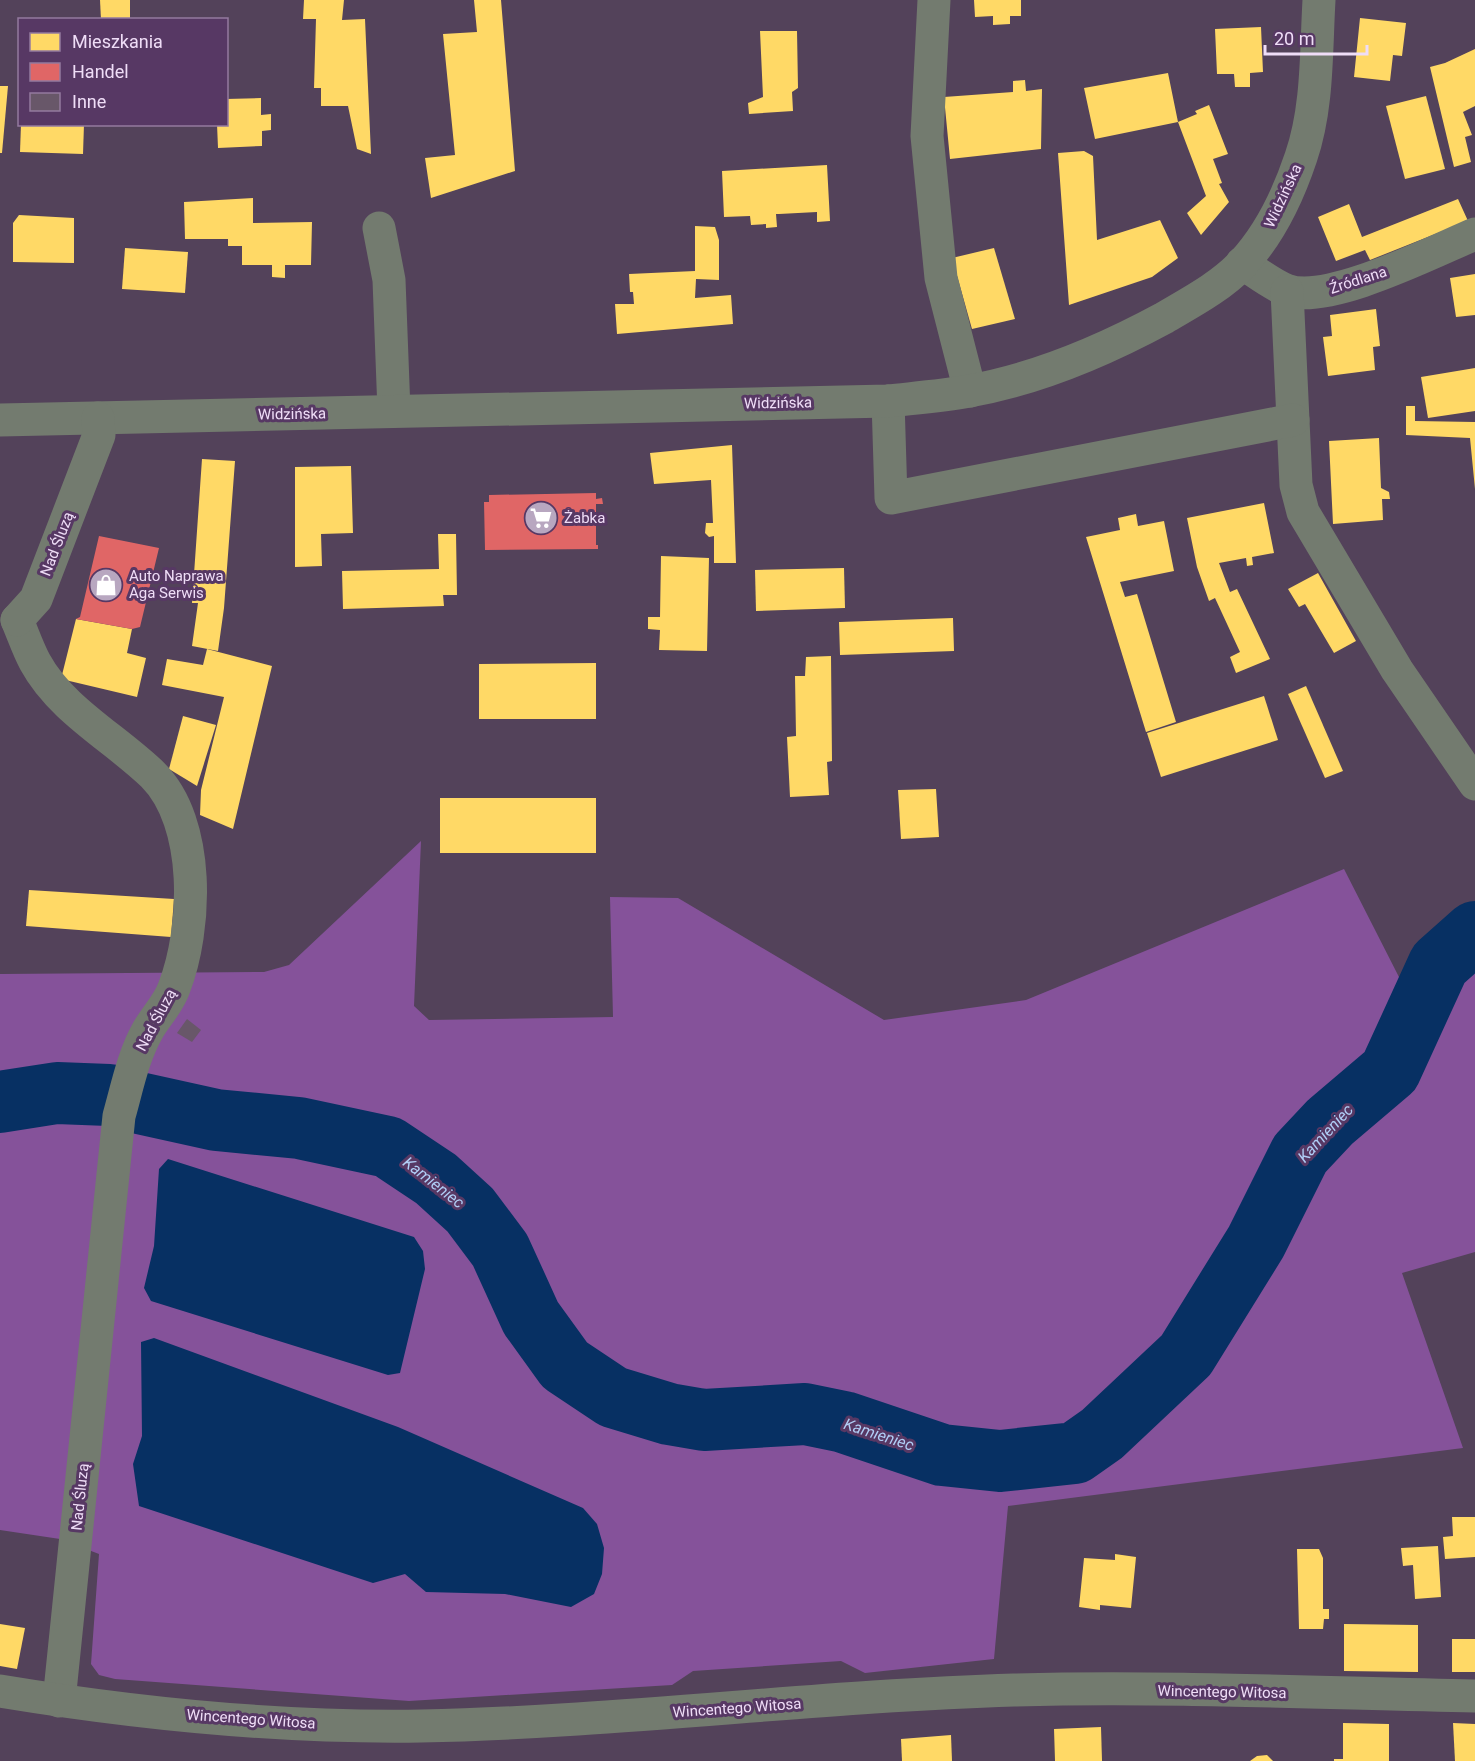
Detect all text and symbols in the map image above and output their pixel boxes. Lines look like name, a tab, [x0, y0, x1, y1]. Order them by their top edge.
legend	[18, 18, 228, 126]
scale bar	[1265, 18, 1367, 56]
text: 20 m	[1274, 28, 1314, 49]
text: Mieszkania	[72, 31, 163, 52]
text: Handel	[72, 61, 129, 82]
text: Inne	[72, 91, 106, 112]
street label: Widzińska	[1260, 161, 1306, 231]
street label: Źródlana	[1327, 262, 1389, 298]
street label: Widzińska	[744, 393, 812, 413]
street label: Widzińska	[258, 404, 326, 424]
supermarket icon: Żabka	[523, 500, 559, 536]
street label: Nad Śluzą	[37, 509, 77, 579]
place label: Żabka	[564, 509, 605, 527]
shop icon: Auto Naprawa Aga Serwis	[88, 567, 124, 603]
place label: Auto Naprawa Aga Serwis	[129, 567, 224, 602]
street label: Nad Śluzą	[132, 986, 180, 1054]
water label: Kamieniec	[1294, 1100, 1357, 1166]
water label: Kamieniec	[399, 1153, 468, 1212]
water label: Kamieniec	[841, 1414, 916, 1455]
street label: Nad Śluzą	[68, 1463, 92, 1531]
street label: Wincentego Witosa	[1157, 1682, 1287, 1702]
street label: Wincentego Witosa	[672, 1695, 802, 1721]
street label: Wincentego Witosa	[186, 1706, 316, 1732]

